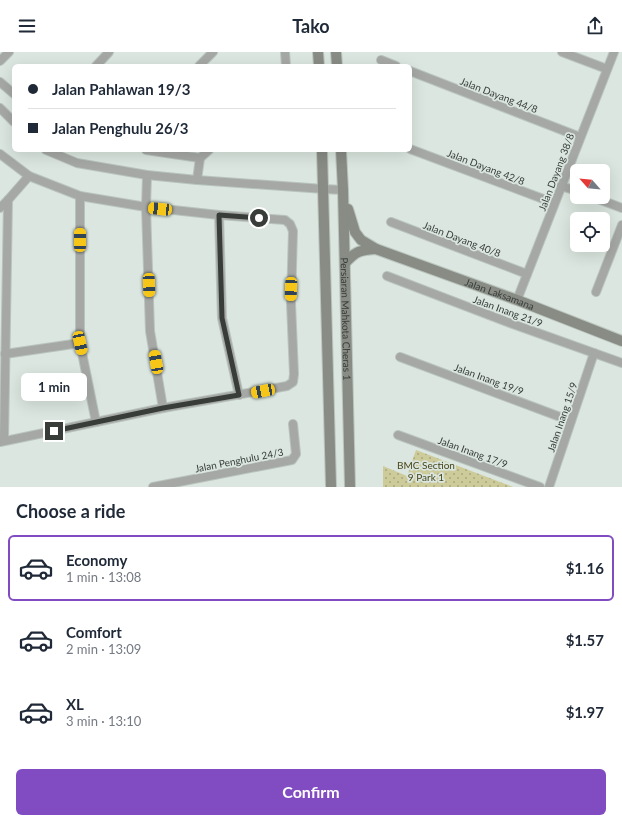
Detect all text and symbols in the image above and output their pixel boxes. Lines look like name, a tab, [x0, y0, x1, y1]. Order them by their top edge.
icon: menu	[16, 15, 38, 37]
text: Tako	[292, 15, 330, 37]
icon: share	[584, 15, 606, 37]
street label: Jalan Dayang 44/8	[459, 75, 540, 115]
text: Jalan Pahlawan 19/3	[52, 80, 190, 98]
text: Jalan Penghulu 26/3	[52, 119, 188, 137]
street label: Jalan Dayang 38/8	[536, 131, 576, 212]
street label: Jalan Dayang 42/8	[446, 147, 527, 187]
north arrow	[570, 164, 610, 204]
map controls	[570, 164, 610, 252]
car	[147, 202, 173, 216]
route start	[250, 209, 268, 227]
button: locate	[570, 212, 610, 252]
street label: Jalan Dayang 40/8	[422, 219, 503, 259]
car	[74, 228, 86, 252]
street label: Persiaran Mahkota Cheras 1	[339, 257, 353, 381]
car	[143, 273, 155, 297]
street label: Jalan Laksamana	[463, 276, 536, 312]
car	[285, 277, 297, 301]
street label: Jalan Inang 21/9	[472, 293, 545, 329]
car	[72, 330, 88, 356]
car	[148, 349, 164, 375]
street label: Jalan Inang 19/9	[453, 361, 526, 397]
callout: 1 min	[21, 373, 87, 401]
text: 1 min	[38, 379, 70, 395]
street label: Jalan Inang 15/9	[544, 380, 580, 453]
car	[250, 383, 276, 399]
route end	[45, 422, 63, 440]
street label: Jalan Inang 17/9	[437, 434, 510, 470]
street label: Jalan Penghulu 24/3	[194, 446, 284, 474]
park label: BMC Section 9 Park 1	[397, 459, 455, 483]
text: Choose a ride	[16, 500, 125, 522]
icon: car	[18, 550, 54, 586]
text: Economy	[66, 551, 127, 569]
text: $1.16	[566, 559, 604, 577]
text: 1 min · 13:08	[66, 569, 141, 585]
icon: car	[18, 622, 54, 658]
text: Comfort	[66, 623, 122, 641]
text: $1.57	[566, 631, 604, 649]
text: 2 min · 13:09	[66, 641, 141, 657]
icon: car	[18, 694, 54, 730]
text: XL	[66, 695, 84, 713]
text: $1.97	[566, 703, 604, 721]
text: 3 min · 13:10	[66, 713, 141, 729]
button: Confirm	[16, 769, 606, 815]

